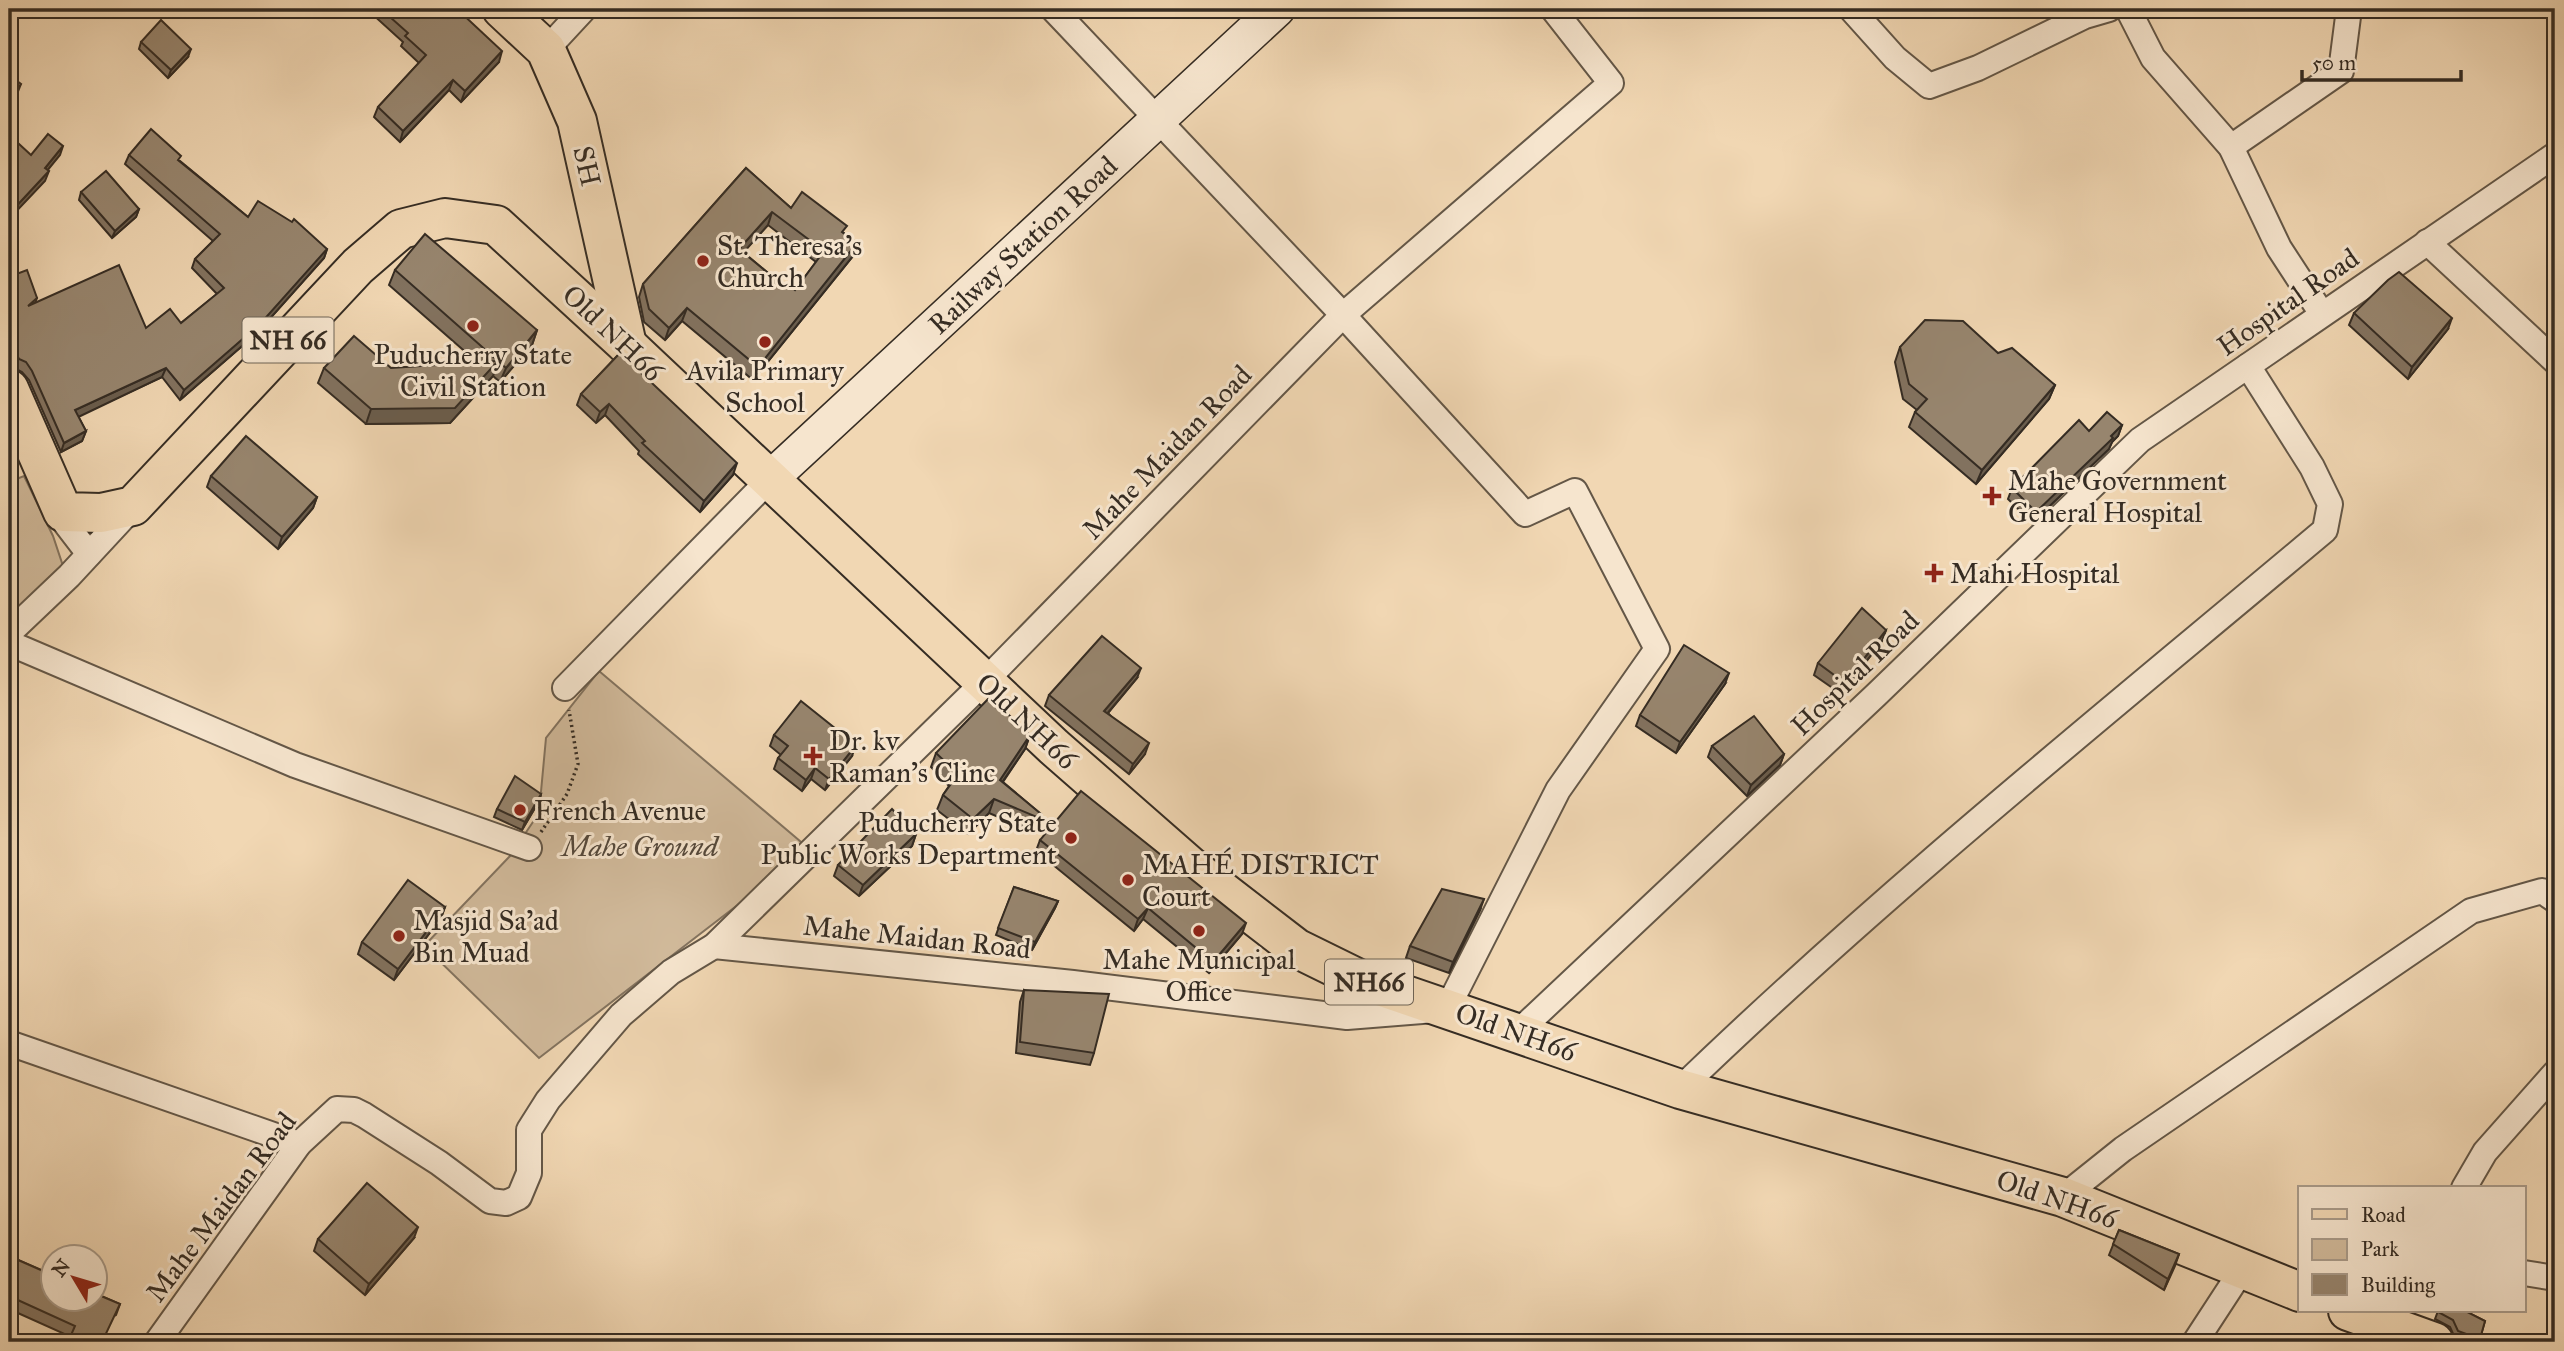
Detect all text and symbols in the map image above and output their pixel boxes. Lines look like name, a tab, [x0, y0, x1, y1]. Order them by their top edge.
scale bar	[2302, 38, 2461, 82]
text: 50 m	[2312, 50, 2357, 76]
street label: SH	[565, 142, 609, 190]
street label: Railway Station Road	[921, 148, 1125, 342]
place label: St. Theresa's Church	[717, 228, 862, 295]
street label: Hospital Road	[2210, 240, 2366, 364]
marker: St. Theresa's Church	[695, 253, 711, 269]
street label: Old NH66	[555, 277, 672, 390]
road number: NH 66	[243, 318, 334, 362]
marker: Puducherry State Civil Station	[465, 318, 481, 334]
marker: Avila Primary School	[757, 334, 773, 350]
place label: Puducherry State Civil Station	[374, 337, 572, 404]
place label: Avila Primary School	[685, 353, 845, 420]
street label: Mahe Maidan Road	[1075, 358, 1259, 546]
place label: Mahe Government General Hospital	[2008, 463, 2227, 530]
marker: Mahe Government General Hospital	[1982, 486, 2002, 506]
place label: Mahi Hospital	[1950, 556, 2120, 591]
marker: Mahi Hospital	[1924, 563, 1944, 583]
street label: Hospital Road	[1783, 603, 1927, 743]
street label: Old NH66	[969, 665, 1086, 778]
place label: Dr. kv Raman's Clinc	[829, 723, 995, 790]
marker: Dr. kv Raman's Clinc	[803, 746, 823, 766]
place label: French Avenue	[534, 793, 706, 828]
marker: French Avenue	[512, 802, 528, 818]
place label: Puducherry State Public Works Department	[760, 805, 1057, 872]
park label: Mahe Ground	[559, 829, 721, 864]
marker: Puducherry State Public Works Department	[1063, 830, 1079, 846]
place label: MAHÉ DISTRICT Court	[1142, 847, 1379, 914]
marker: MAHÉ DISTRICT Court	[1120, 872, 1136, 888]
place label: Masjid Sa'ad Bin Muad	[413, 903, 559, 970]
street label: Mahe Maidan Road	[801, 908, 1033, 966]
marker: Mahe Municipal Office	[1191, 923, 1207, 939]
marker: Masjid Sa'ad Bin Muad	[391, 928, 407, 944]
place label: Mahe Municipal Office	[1102, 942, 1296, 1009]
road number: NH66	[1325, 959, 1413, 1004]
street label: Old NH66	[1451, 995, 1583, 1070]
street label: Mahe Maidan Road	[138, 1105, 304, 1309]
street label: Old NH66	[1992, 1162, 2124, 1237]
legend	[2298, 1186, 2526, 1312]
text: Road	[2361, 1202, 2406, 1228]
text: Park	[2361, 1236, 2399, 1262]
north arrow	[38, 1242, 108, 1312]
text: N	[47, 1254, 75, 1281]
text: Building	[2361, 1272, 2435, 1298]

